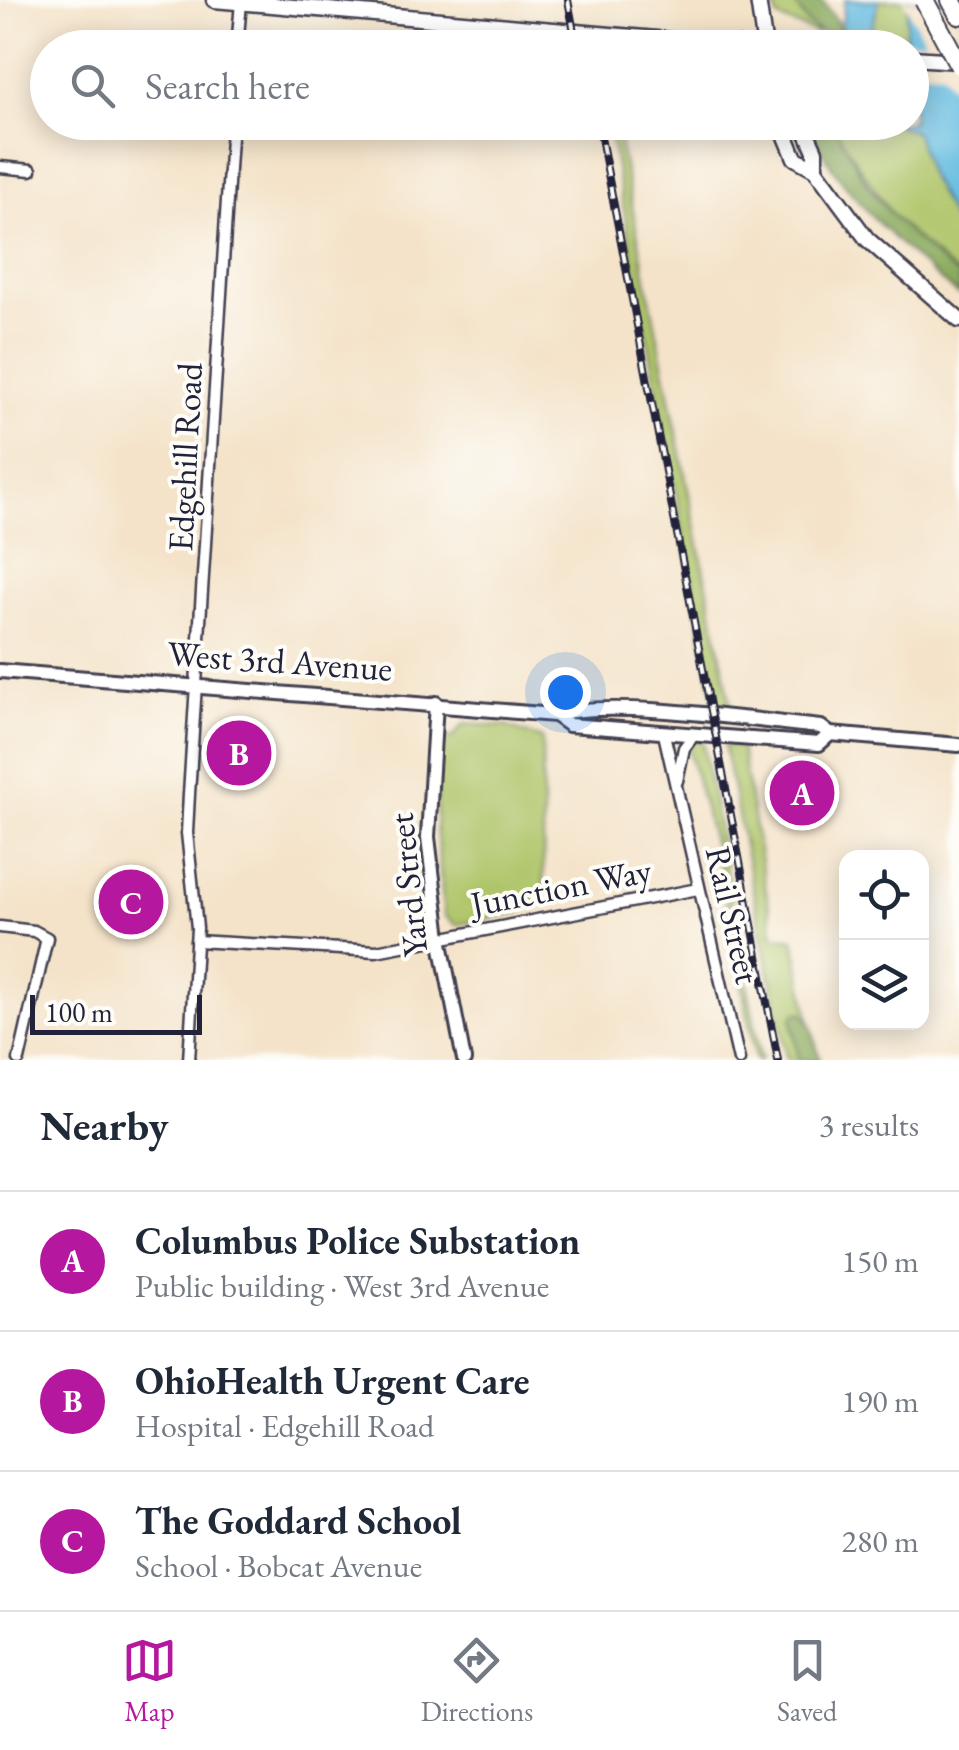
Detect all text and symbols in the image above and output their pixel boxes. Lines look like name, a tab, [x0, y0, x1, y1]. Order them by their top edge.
search box	[30, 30, 929, 140]
icon: search	[65, 58, 120, 113]
text: Search here	[145, 61, 310, 110]
street label: Edgehill Road	[157, 361, 212, 553]
street label: West 3rd Avenue	[166, 630, 394, 691]
your location	[540, 667, 591, 718]
pin: B	[206, 716, 272, 790]
pin: A	[770, 756, 834, 830]
street label: Yard Street	[378, 811, 437, 959]
street label: Rail Street	[696, 842, 771, 988]
street label: Junction Way	[464, 847, 656, 927]
map controls	[839, 850, 929, 1030]
button: locate	[839, 850, 929, 940]
pin: C	[98, 864, 164, 940]
button: layers	[839, 940, 929, 1030]
scale bar	[30, 990, 202, 1034]
text: 100 m	[45, 994, 113, 1030]
text: Nearby	[40, 1098, 169, 1153]
text: 3 results	[819, 1104, 919, 1146]
text: Columbus Police Substation	[135, 1216, 580, 1265]
text: A	[61, 1240, 84, 1282]
text: 150 m	[842, 1240, 919, 1282]
text: Public building · West 3rd Avenue	[135, 1265, 549, 1307]
text: OhioHealth Urgent Care	[135, 1356, 530, 1405]
text: B	[62, 1380, 83, 1422]
text: 190 m	[842, 1380, 919, 1422]
text: Hospital · Edgehill Road	[135, 1405, 434, 1447]
text: The Goddard School	[135, 1496, 462, 1545]
text: C	[61, 1520, 84, 1562]
text: 280 m	[842, 1520, 919, 1562]
text: School · Bobcat Avenue	[135, 1545, 422, 1587]
tab: Map	[122, 1633, 177, 1729]
tab: Directions	[421, 1633, 533, 1729]
tab: Saved	[777, 1633, 837, 1729]

